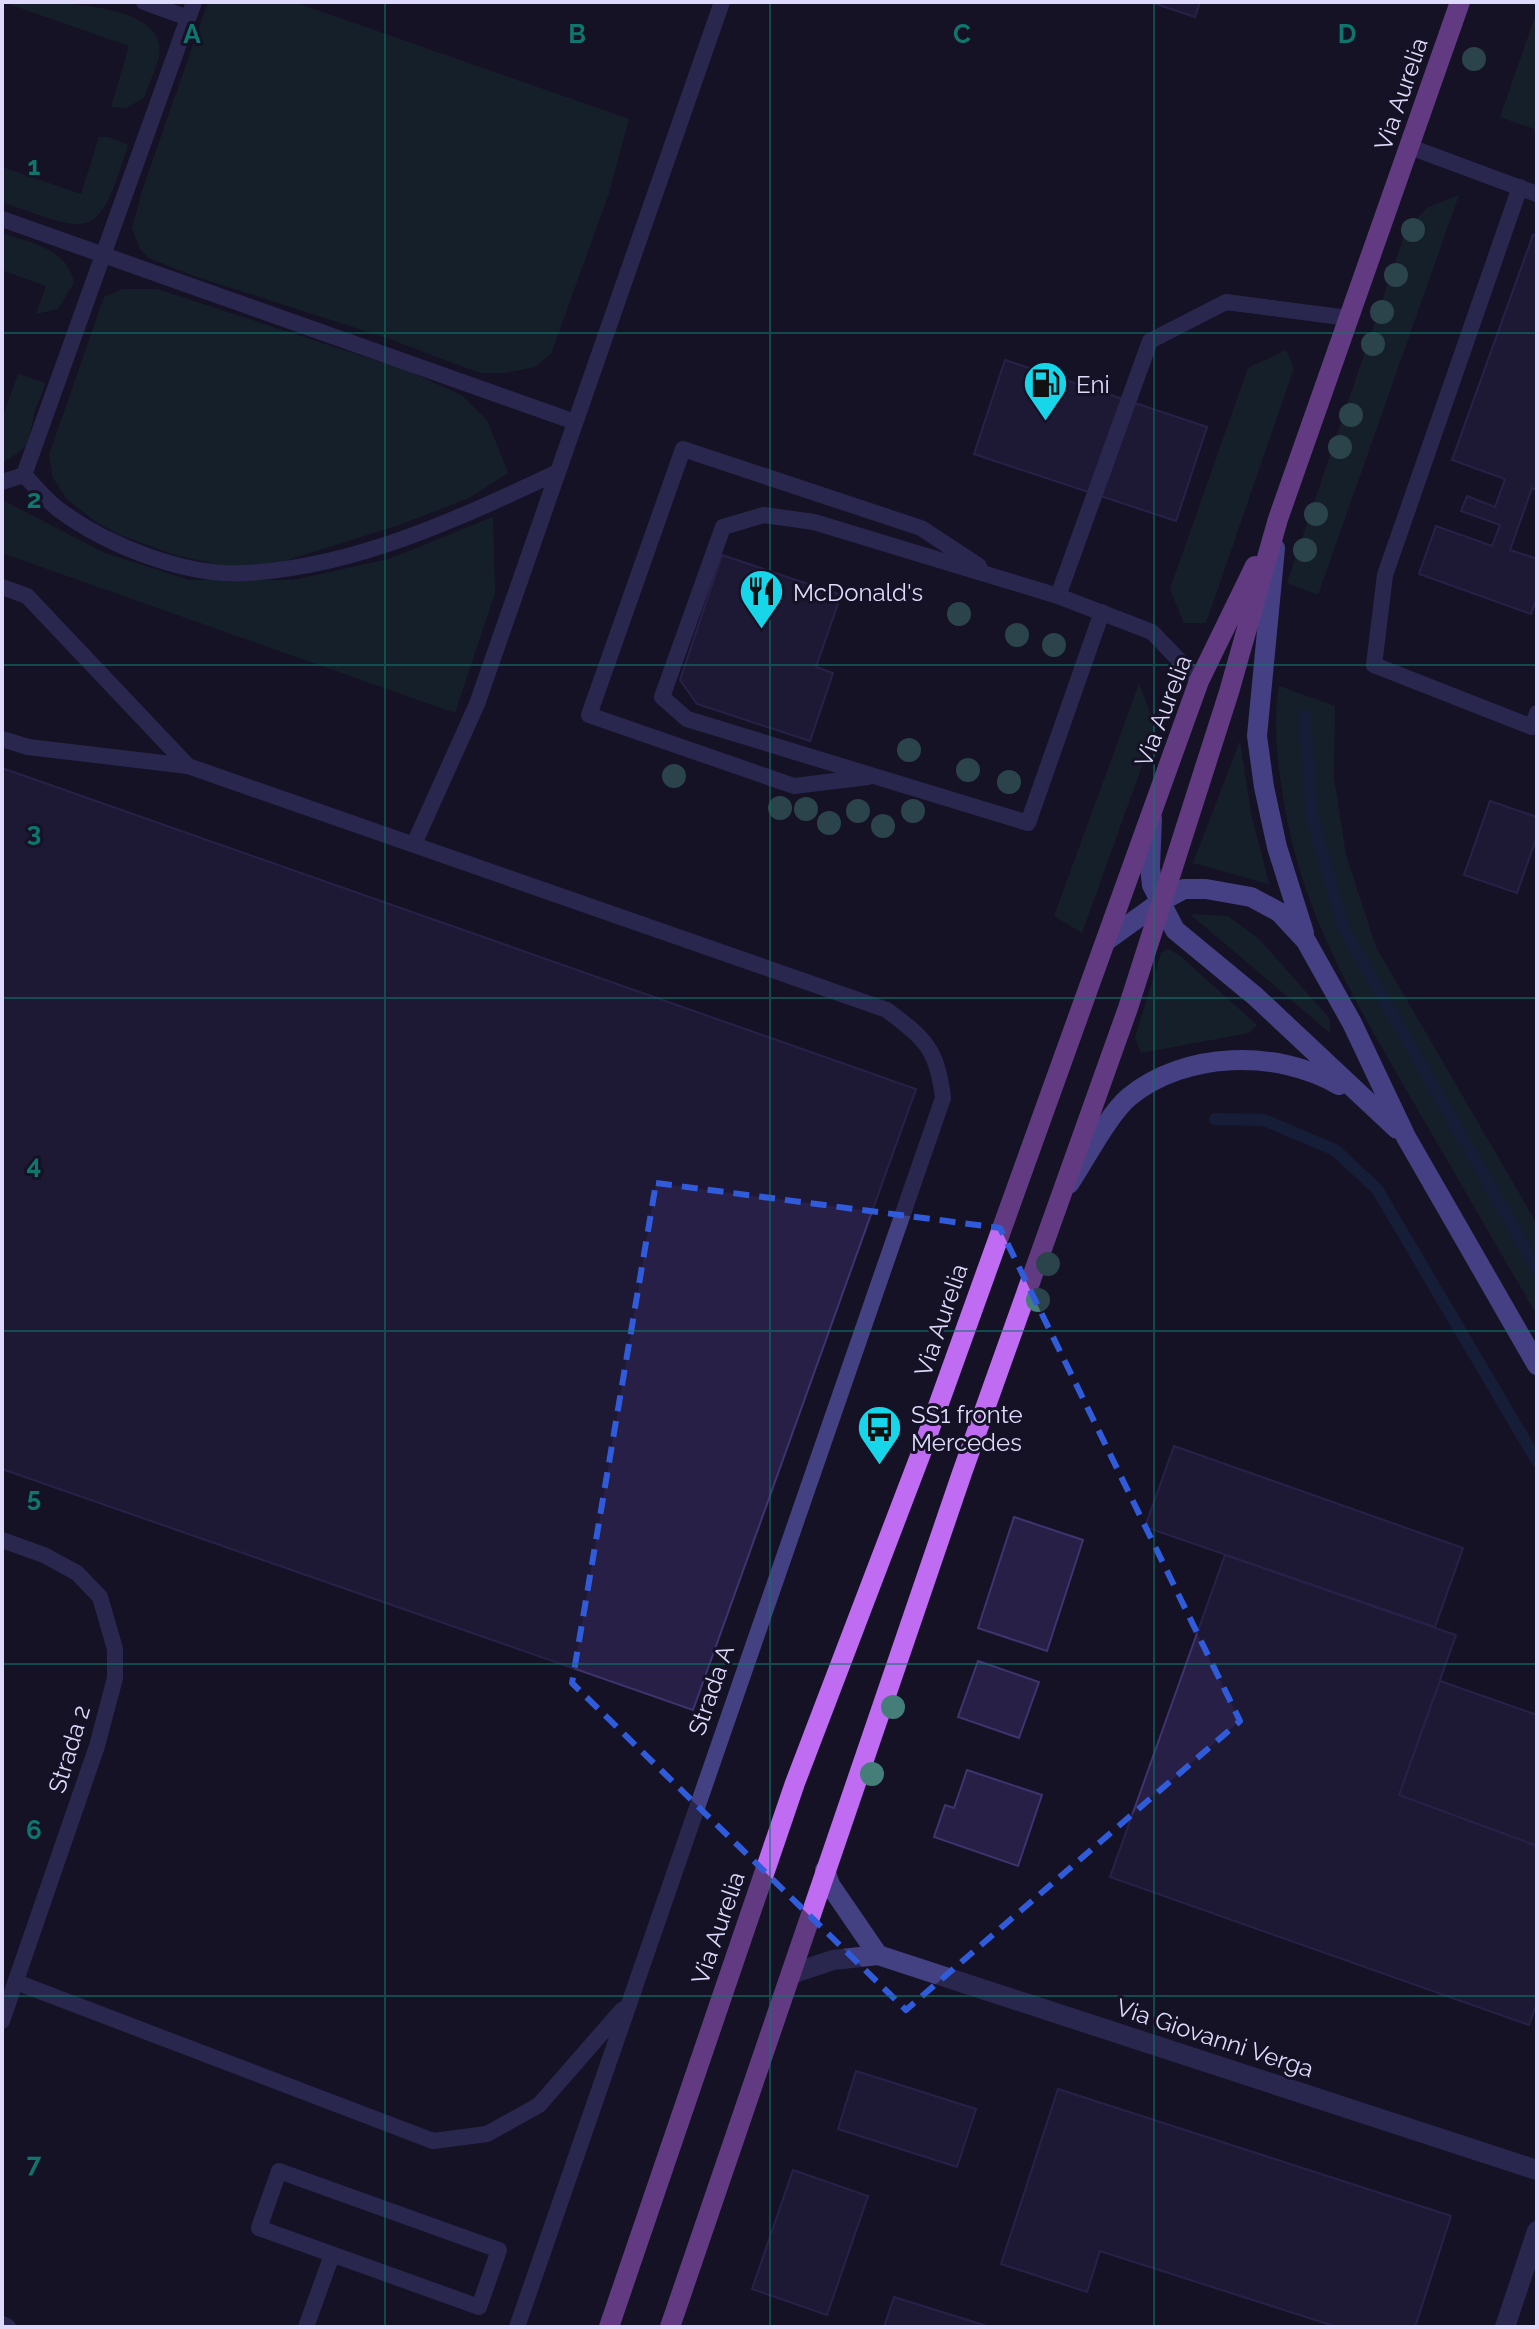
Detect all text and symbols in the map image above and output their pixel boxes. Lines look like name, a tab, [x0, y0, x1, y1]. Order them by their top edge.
text: A	[183, 19, 201, 49]
text: B	[568, 19, 586, 49]
text: C	[953, 19, 971, 49]
text: D	[1338, 19, 1356, 49]
street label: Via Aurelia	[1368, 34, 1434, 154]
text: 1	[28, 151, 41, 181]
fuel station icon: Eni	[1021, 360, 1069, 423]
place label: Eni	[1076, 370, 1110, 399]
text: 2	[27, 484, 41, 514]
restaurant icon: McDonald's	[738, 568, 786, 631]
place label: McDonald's	[793, 578, 923, 607]
street label: Via Aurelia	[1128, 651, 1198, 771]
text: 3	[27, 817, 41, 847]
text: 4	[27, 1150, 41, 1180]
street label: Via Aurelia	[908, 1260, 974, 1380]
place label: SS1 fronte Mercedes	[911, 1400, 1023, 1457]
bus stop icon: SS1 fronte Mercedes	[856, 1404, 904, 1467]
text: 5	[27, 1482, 41, 1512]
street label: Strada A	[682, 1641, 740, 1739]
street label: Strada 2	[42, 1701, 96, 1797]
text: 6	[26, 1815, 42, 1845]
street label: Via Aurelia	[685, 1868, 751, 1988]
street label: Via Giovanni Verga	[1113, 1992, 1317, 2084]
text: 7	[27, 2148, 42, 2178]

